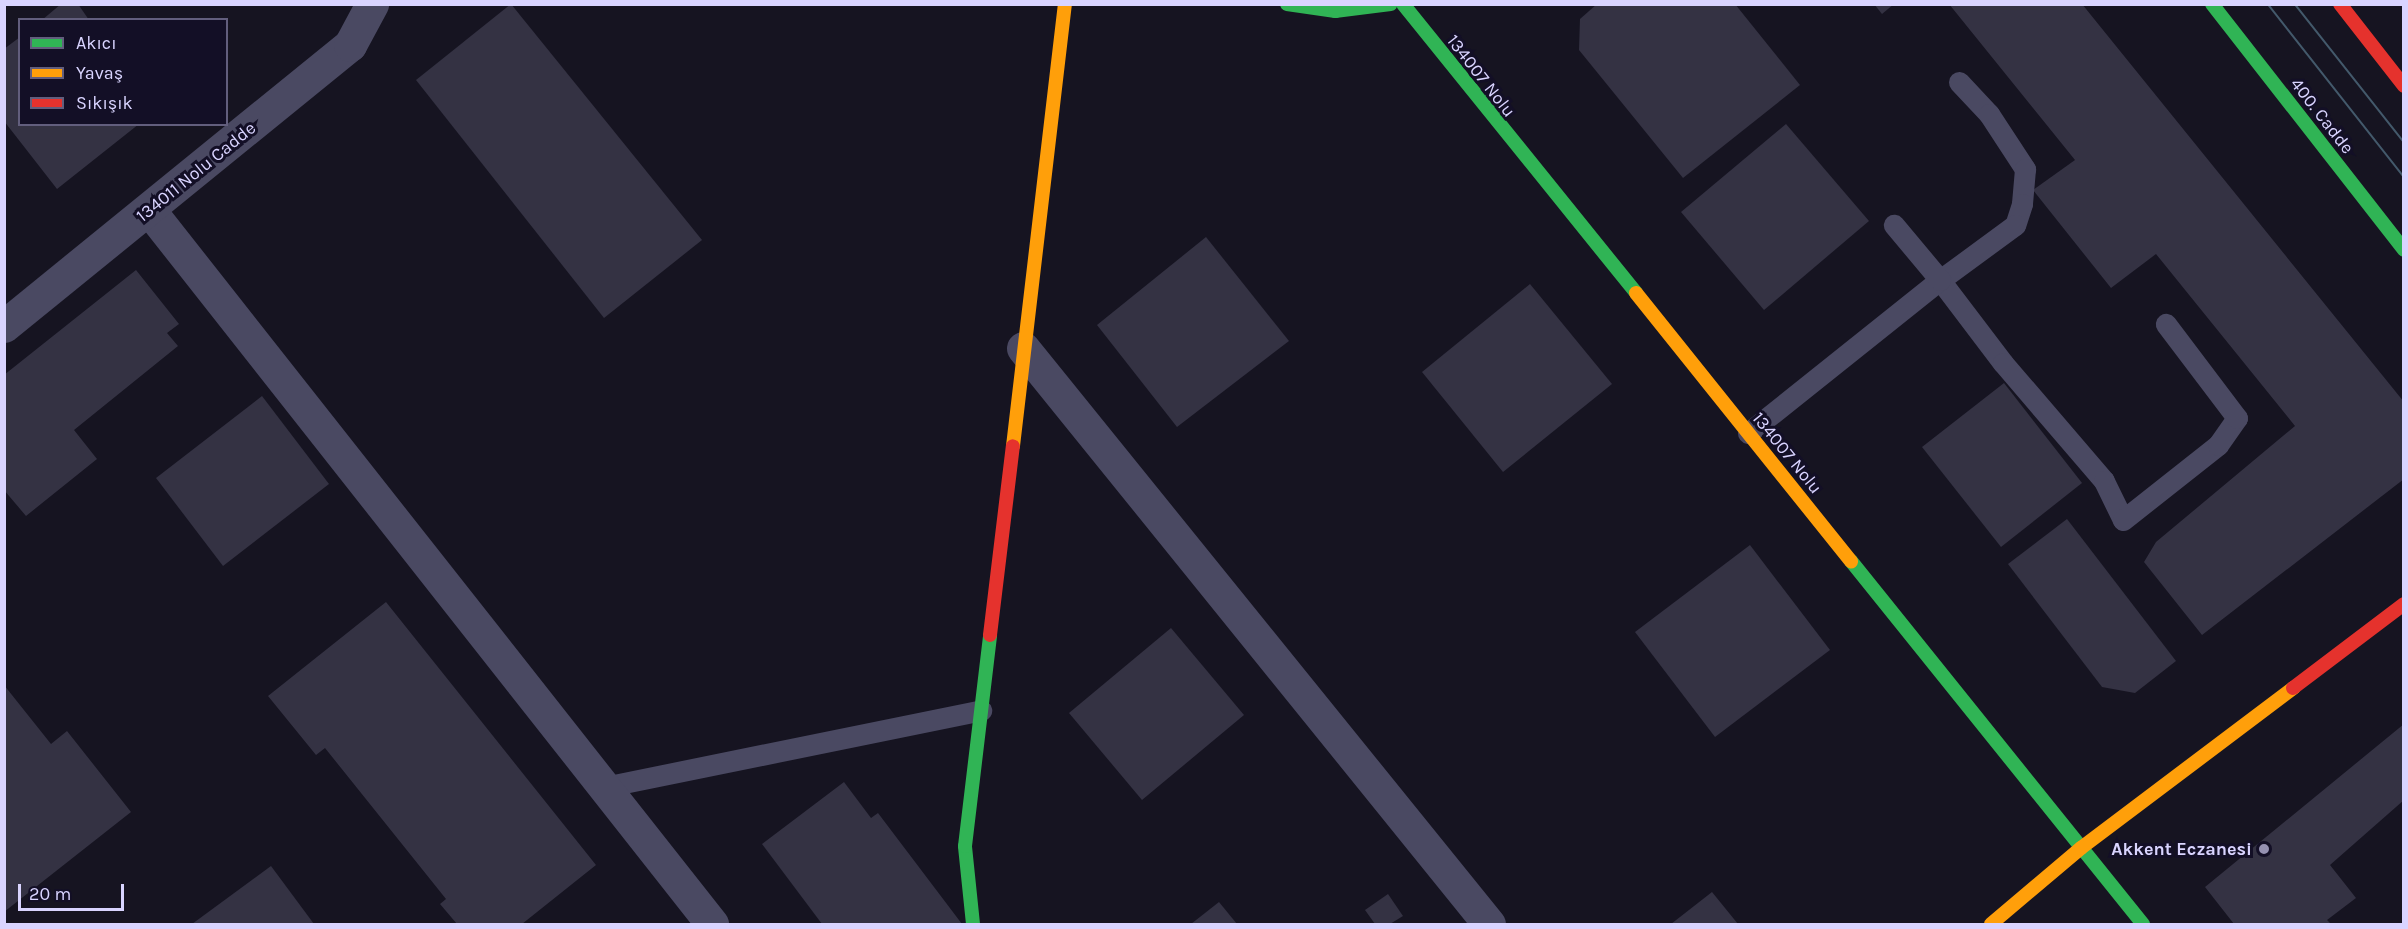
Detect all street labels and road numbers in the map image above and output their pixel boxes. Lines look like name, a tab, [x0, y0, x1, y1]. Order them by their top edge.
street label: 134007 Nolu	[1442, 30, 1520, 122]
street label: 400. Cadde	[2286, 74, 2358, 158]
street label: 134011 Nolu Cadde	[132, 117, 260, 227]
street label: 134007 Nolu	[1748, 408, 1826, 498]

